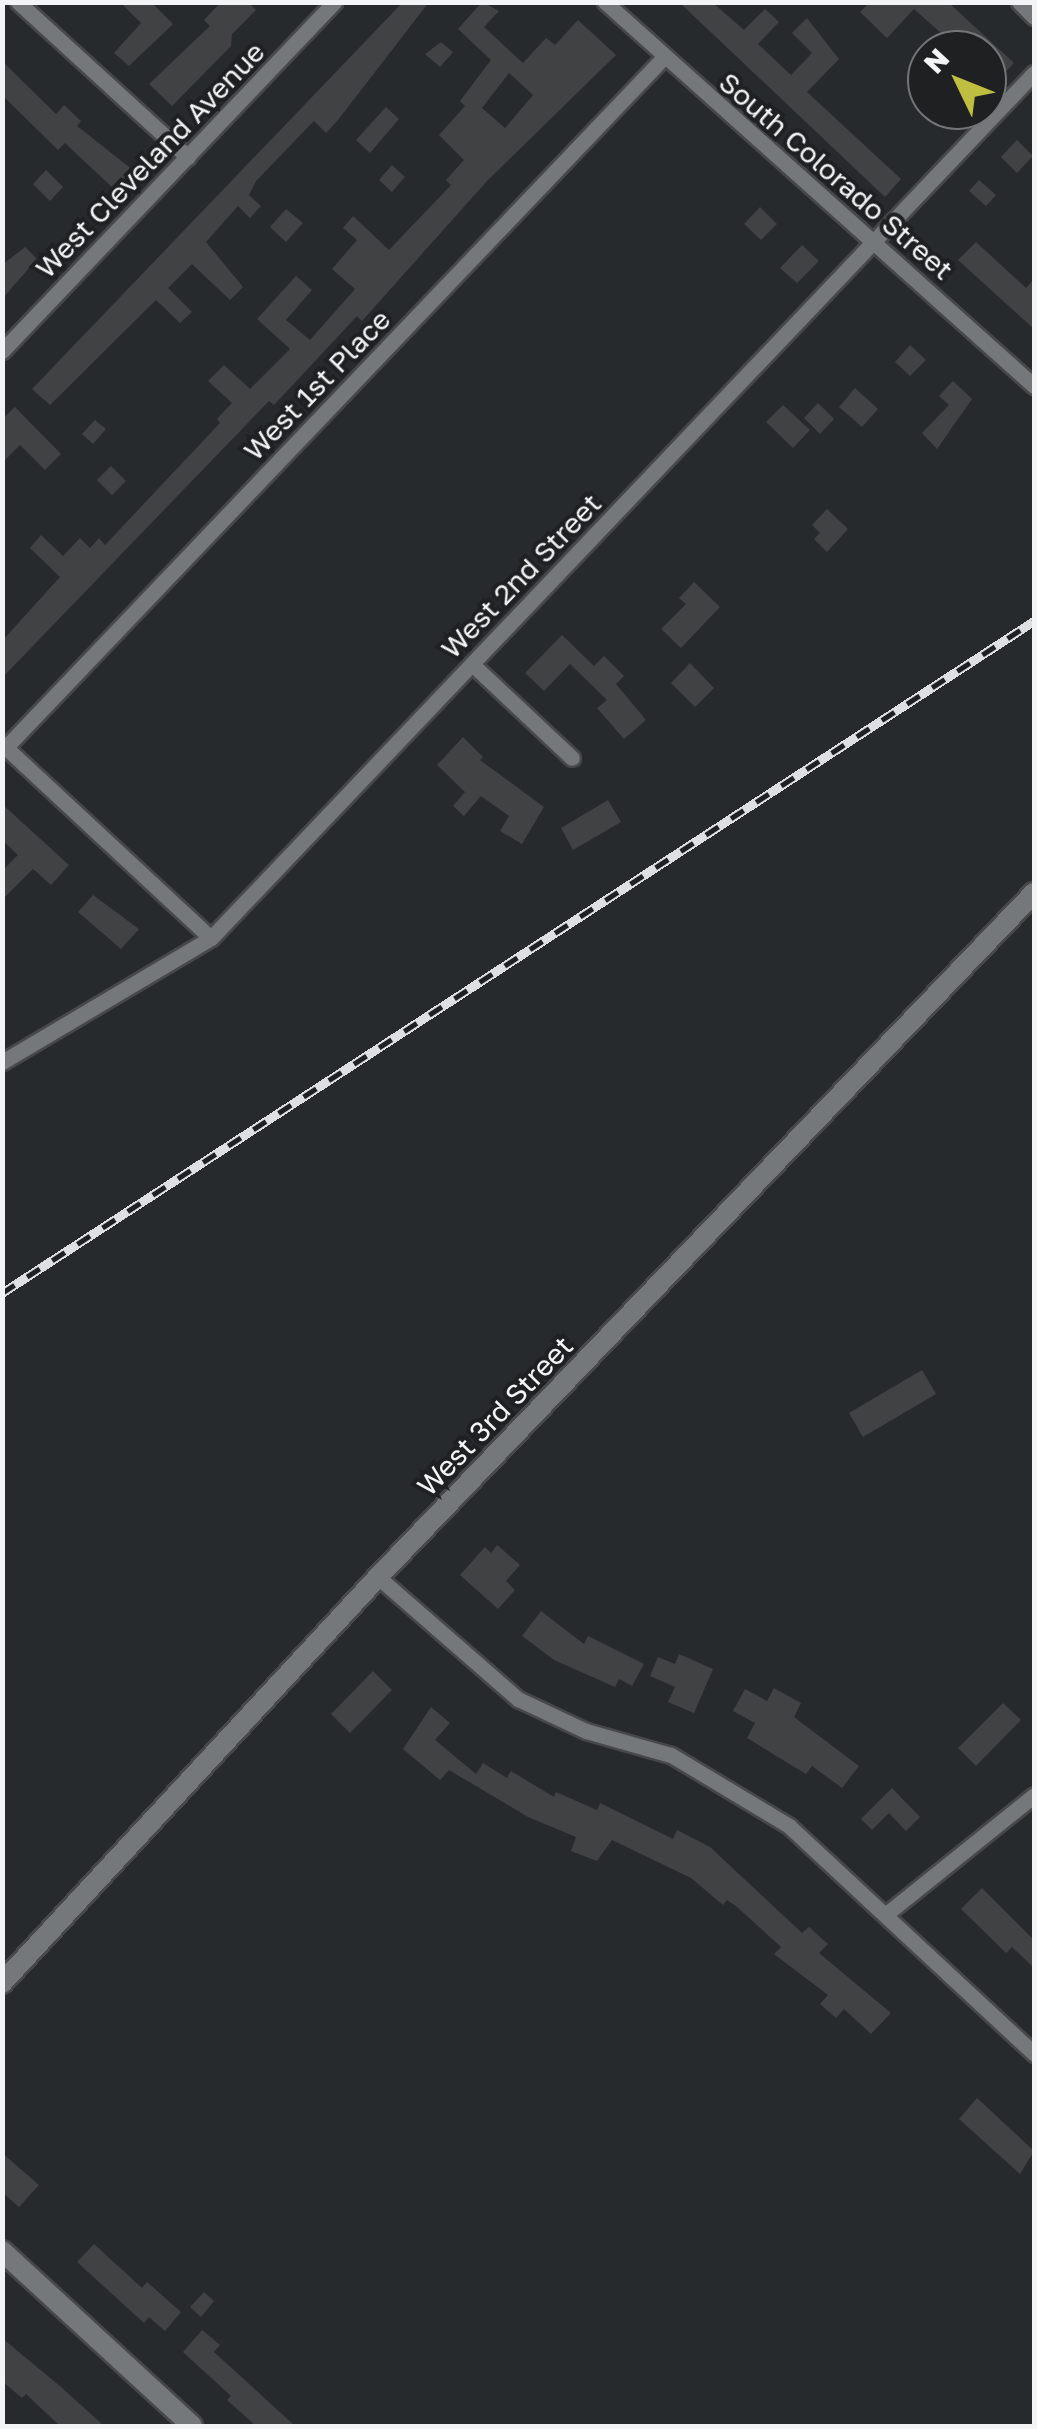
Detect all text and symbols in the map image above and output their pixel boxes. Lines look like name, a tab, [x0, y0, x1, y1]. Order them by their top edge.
north arrow	[907, 30, 1007, 130]
street label: West Cleveland Avenue	[29, 35, 271, 285]
text: N	[917, 42, 955, 80]
street label: South Colorado Street	[712, 65, 960, 287]
street label: West 1st Place	[237, 303, 397, 467]
street label: West 2nd Street	[434, 487, 608, 665]
street label: West 3rd Street	[410, 1329, 580, 1503]

